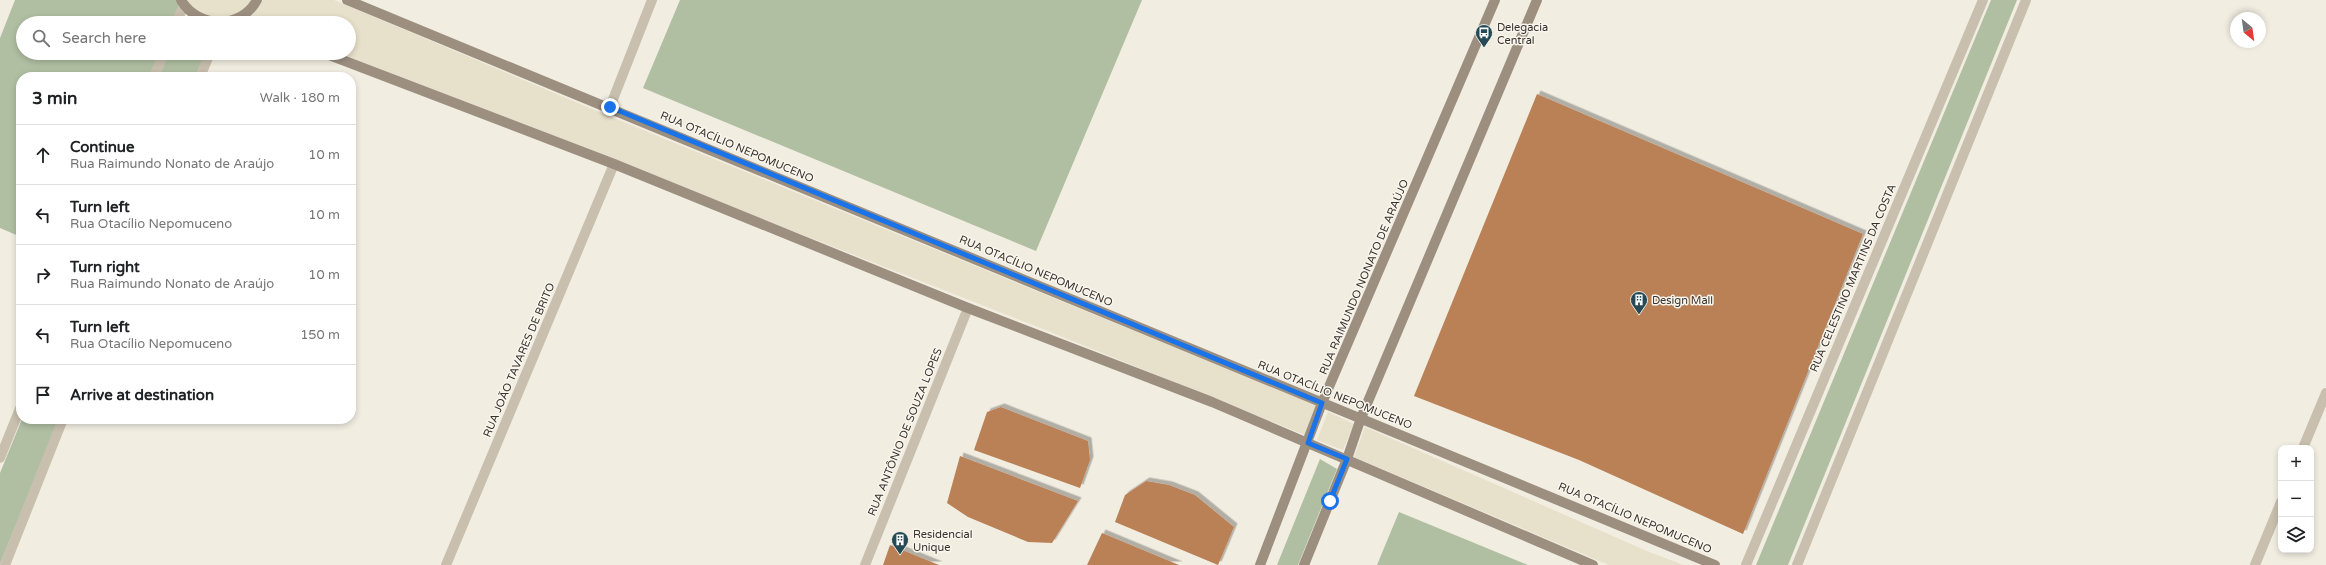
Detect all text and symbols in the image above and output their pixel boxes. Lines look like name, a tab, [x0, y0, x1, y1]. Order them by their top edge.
north arrow	[2230, 12, 2266, 48]
search box	[16, 16, 356, 60]
place label: Delegacia Central	[1497, 21, 1548, 47]
bus stop icon: Delegacia Central	[1474, 23, 1494, 48]
icon: search	[30, 27, 52, 49]
text: Search here	[62, 29, 146, 47]
text: 3 min	[32, 88, 77, 109]
text: Walk · 180 m	[260, 90, 340, 106]
route end	[601, 98, 619, 116]
street label: RUA OTACÍLIO NEPOMUCENO	[658, 108, 816, 185]
text: Continue	[70, 138, 134, 156]
icon: ahead	[32, 144, 54, 166]
text: 10 m	[308, 147, 340, 163]
text: Rua Raimundo Nonato de Araújo	[70, 156, 274, 172]
street label: RUA RAIMUNDO NONATO DE ARAÚJO	[1316, 177, 1411, 377]
street label: RUA CELESTINO MARTINS DA COSTA	[1807, 182, 1899, 374]
text: Turn left	[70, 198, 130, 216]
icon: left	[32, 204, 54, 226]
text: 10 m	[308, 207, 340, 223]
text: Rua Otacílio Nepomuceno	[70, 216, 232, 232]
street label: RUA OTACÍLIO NEPOMUCENO	[957, 232, 1115, 309]
text: Turn right	[70, 258, 140, 276]
icon: right	[32, 264, 54, 286]
text: 10 m	[308, 267, 340, 283]
text: Rua Raimundo Nonato de Araújo	[70, 276, 274, 292]
street label: RUA JOÃO TAVARES DE BRITO	[481, 281, 558, 439]
building icon: Design Mall	[1629, 290, 1649, 315]
place label: Design Mall	[1652, 294, 1713, 307]
text: Turn left	[70, 318, 130, 336]
icon: left	[32, 324, 54, 346]
text: 150 m	[300, 327, 340, 343]
text: Rua Otacílio Nepomuceno	[70, 336, 232, 352]
street label: RUA ANTÔNIO DE SOUZA LOPES	[865, 346, 945, 518]
street label: RUA OTACÍLIO NEPOMUCENO	[1256, 357, 1415, 432]
icon: arrive	[32, 384, 54, 406]
text: Arrive at destination	[70, 386, 214, 404]
map controls	[2278, 445, 2314, 553]
button: +	[2278, 445, 2314, 481]
street label: RUA OTACÍLIO NEPOMUCENO	[1556, 479, 1714, 556]
button: −	[2278, 481, 2314, 517]
route start	[1321, 492, 1339, 510]
button: layers	[2278, 517, 2314, 553]
place label: Residencial Unique	[913, 528, 972, 554]
building icon: Residencial Unique	[890, 530, 910, 555]

